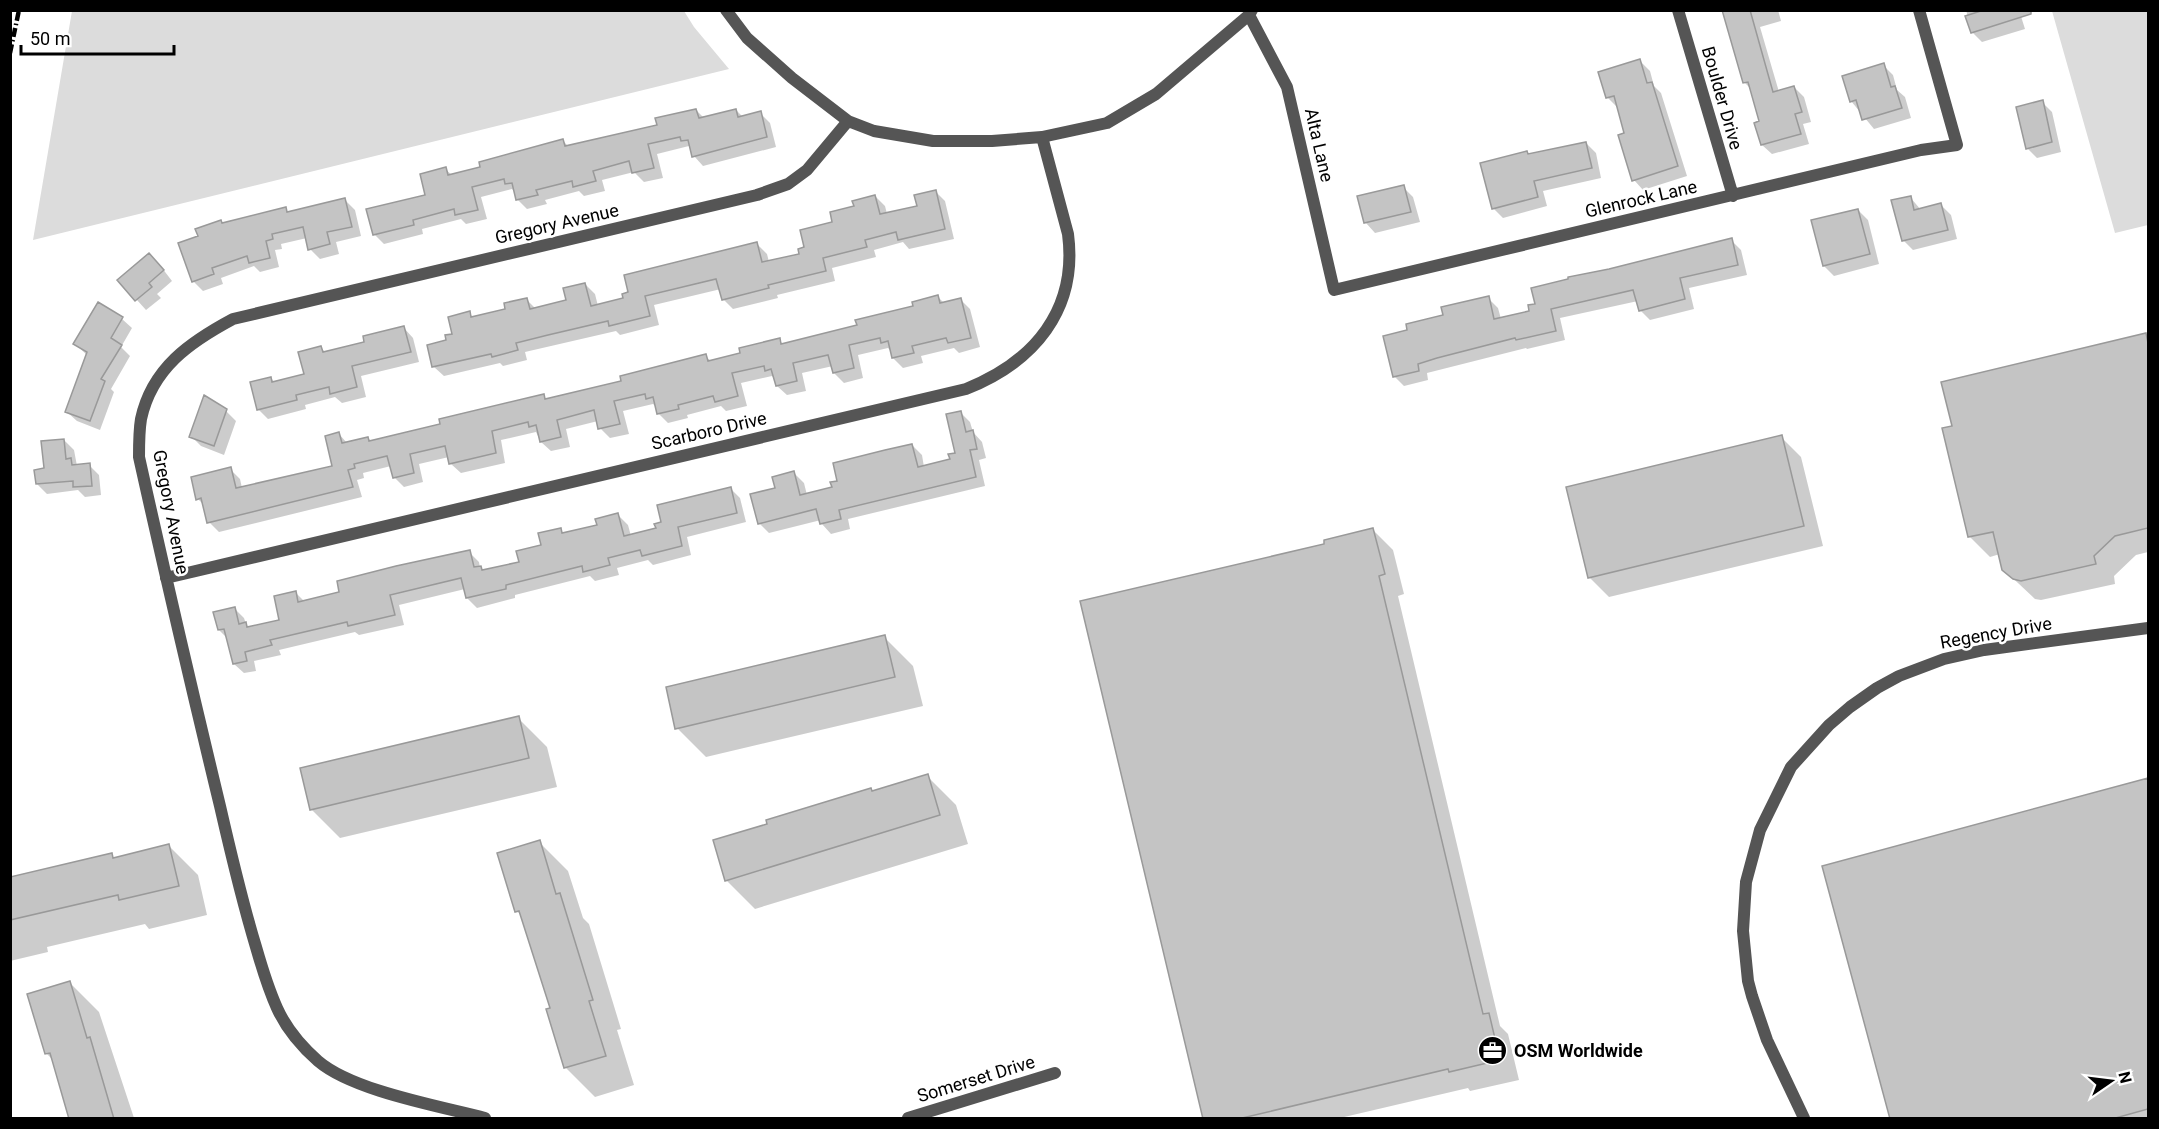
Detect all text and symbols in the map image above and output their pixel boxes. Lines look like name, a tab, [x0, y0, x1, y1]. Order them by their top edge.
scale bar	[21, 18, 174, 56]
text: 50 m	[30, 28, 70, 49]
street label: Boulder Drive	[1698, 44, 1747, 152]
street label: Alta Lane	[1301, 106, 1338, 184]
street label: Glenrock Lane	[1583, 175, 1699, 222]
street label: Gregory Avenue	[493, 199, 621, 248]
street label: Scarboro Drive	[649, 407, 768, 454]
street label: Gregory Avenue	[149, 448, 194, 576]
street label: Regency Drive	[1938, 612, 2053, 653]
office icon: OSM Worldwide	[1477, 1035, 1509, 1067]
place label: OSM Worldwide	[1514, 1040, 1643, 1061]
street label: Somerset Drive	[914, 1051, 1037, 1106]
north arrow	[2081, 1051, 2141, 1111]
text: N	[2114, 1070, 2136, 1085]

